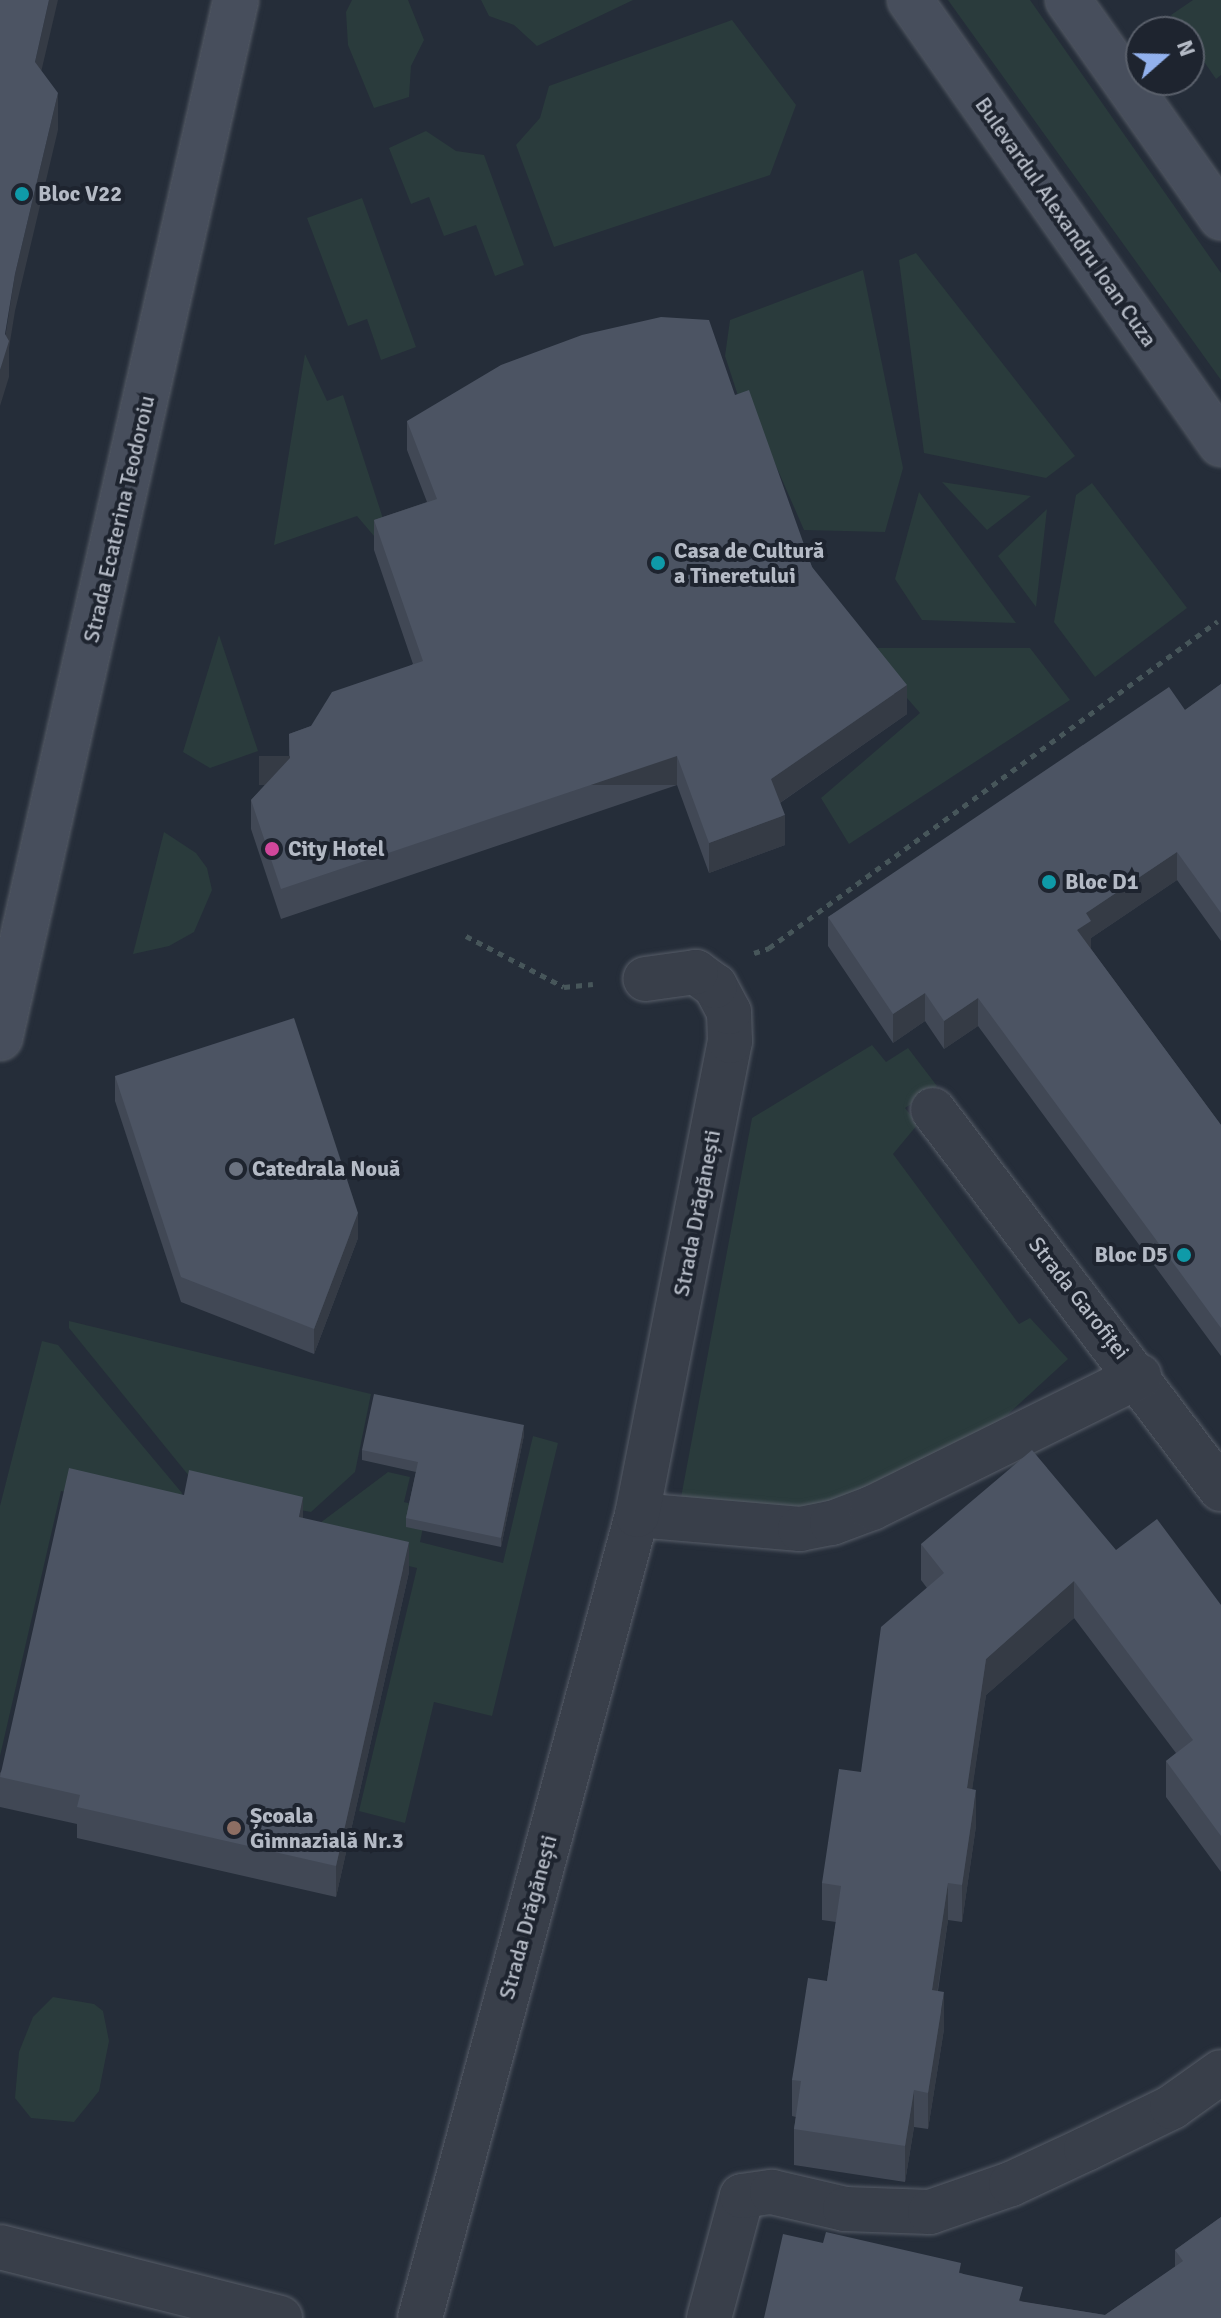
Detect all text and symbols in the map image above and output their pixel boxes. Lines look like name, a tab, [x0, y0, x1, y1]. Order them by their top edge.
north arrow	[1125, 16, 1205, 96]
text: N	[1171, 36, 1201, 60]
street label: Bulevardul Alexandru Ioan Cuza	[970, 92, 1162, 352]
place label: Bloc V22	[38, 181, 122, 207]
marker: Bloc V22	[13, 185, 31, 203]
street label: Strada Ecaterina Teodoroiu	[78, 393, 160, 645]
place label: Casa de Cultură a Tineretului	[674, 537, 824, 588]
marker: Casa de Cultură a Tineretului	[649, 554, 667, 572]
place label: City Hotel	[288, 836, 385, 862]
marker: City Hotel	[263, 840, 281, 858]
place label: Bloc D1	[1065, 869, 1139, 895]
marker: Bloc D1	[1040, 873, 1058, 891]
street label: Strada Drăgănești	[668, 1127, 726, 1299]
place label: Catedrala Nouă	[252, 1156, 400, 1182]
marker: Catedrala Nouă	[227, 1160, 245, 1178]
street label: Strada Garofiței	[1023, 1232, 1135, 1364]
place label: Bloc D5	[1094, 1242, 1168, 1268]
marker: Bloc D5	[1175, 1246, 1193, 1264]
place label: Școala Gimnazială Nr.3	[250, 1802, 404, 1854]
marker: Școala Gimnazială Nr.3	[225, 1819, 243, 1837]
street label: Strada Drăgănești	[493, 1832, 563, 2002]

